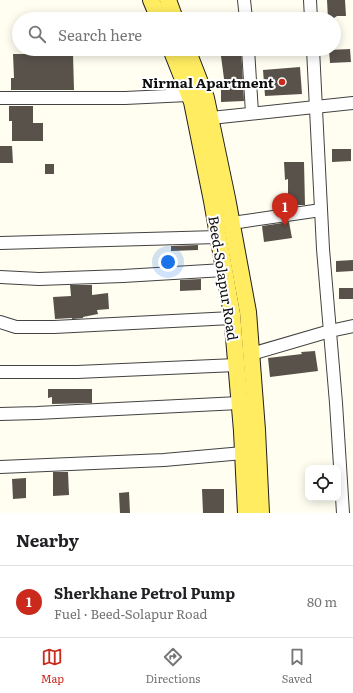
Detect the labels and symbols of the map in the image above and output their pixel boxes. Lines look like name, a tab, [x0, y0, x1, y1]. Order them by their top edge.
place label: Nirmal Apartment	[142, 72, 275, 92]
marker: Nirmal Apartment	[277, 77, 287, 87]
pin: 1	[272, 193, 298, 226]
street label: Beed-Solapur Road	[204, 214, 244, 342]
your location	[158, 252, 178, 272]

